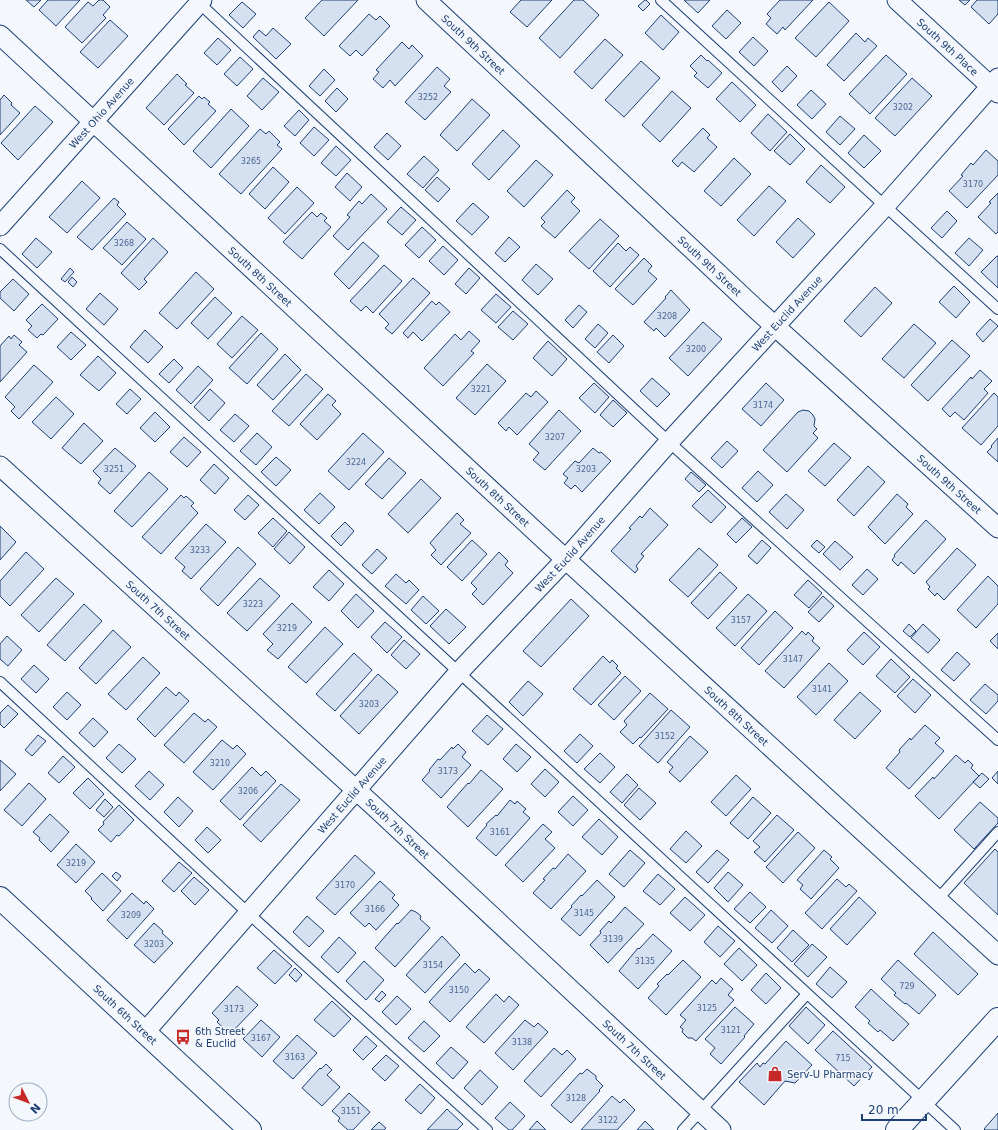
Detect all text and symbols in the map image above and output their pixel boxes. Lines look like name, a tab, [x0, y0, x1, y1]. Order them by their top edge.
street label: South 9th Street	[439, 13, 507, 77]
street label: South 9th Place	[915, 16, 980, 78]
street label: West Ohio Avenue	[67, 75, 136, 151]
house number: 3252	[418, 93, 438, 102]
house number: 3202	[893, 103, 913, 112]
house number: 3265	[241, 157, 261, 166]
house number: 3170	[963, 180, 983, 189]
street label: South 9th Street	[676, 234, 744, 299]
house number: 3268	[114, 239, 134, 248]
street label: South 8th Street	[226, 245, 294, 309]
street label: West Euclid Avenue	[750, 274, 824, 354]
house number: 3208	[657, 312, 677, 321]
house number: 3200	[686, 345, 706, 354]
house number: 3221	[471, 385, 491, 394]
house number: 3174	[753, 401, 773, 410]
house number: 3207	[545, 433, 565, 442]
street label: South 9th Street	[915, 453, 983, 516]
house number: 3224	[346, 458, 366, 467]
house number: 3251	[104, 465, 124, 474]
street label: South 8th Street	[464, 465, 532, 529]
house number: 3203	[576, 465, 596, 474]
street label: West Euclid Avenue	[533, 514, 607, 594]
house number: 3233	[190, 546, 210, 555]
street label: South 7th Street	[124, 579, 192, 642]
house number: 3223	[243, 600, 263, 609]
house number: 3157	[731, 616, 751, 625]
house number: 3219	[277, 624, 297, 633]
house number: 3147	[783, 655, 803, 664]
street label: South 8th Street	[702, 684, 770, 748]
house number: 3141	[812, 685, 832, 694]
house number: 3203	[359, 700, 379, 709]
house number: 3152	[655, 732, 675, 741]
street label: West Euclid Avenue	[316, 755, 389, 836]
house number: 3210	[210, 759, 230, 768]
house number: 3173	[438, 767, 458, 776]
house number: 3206	[238, 787, 258, 796]
street label: South 7th Street	[363, 797, 431, 861]
house number: 3161	[490, 828, 510, 837]
house number: 3219	[66, 859, 86, 868]
house number: 3170	[335, 881, 355, 890]
house number: 3166	[365, 905, 385, 914]
house number: 3145	[574, 909, 594, 918]
house number: 3209	[121, 911, 141, 920]
house number: 3139	[603, 935, 623, 944]
house number: 3203	[144, 940, 164, 949]
house number: 3135	[635, 957, 655, 966]
house number: 3154	[423, 961, 443, 970]
house number: 729	[899, 982, 915, 991]
street label: South 6th Street	[91, 983, 159, 1047]
house number: 3150	[449, 986, 469, 995]
house number: 3125	[697, 1004, 717, 1013]
house number: 3173	[224, 1005, 244, 1014]
street label: South 7th Street	[600, 1018, 668, 1082]
place label: 6th Street & Euclid	[195, 1026, 245, 1049]
house number: 3121	[721, 1026, 741, 1035]
bus stop icon: 6th Street & Euclid	[174, 1028, 192, 1046]
house number: 3167	[251, 1034, 271, 1043]
house number: 3138	[512, 1038, 532, 1047]
house number: 3163	[285, 1053, 305, 1062]
house number: 715	[835, 1054, 851, 1063]
shop icon: Serv-U Pharmacy	[766, 1065, 784, 1083]
place label: Serv-U Pharmacy	[787, 1069, 873, 1080]
north arrow	[8, 1082, 48, 1122]
house number: 3128	[566, 1094, 586, 1103]
scale bar	[862, 1096, 926, 1122]
text: N	[27, 1101, 43, 1116]
text: 20 m	[868, 1103, 899, 1117]
house number: 3151	[341, 1107, 361, 1116]
house number: 3122	[598, 1116, 618, 1125]

